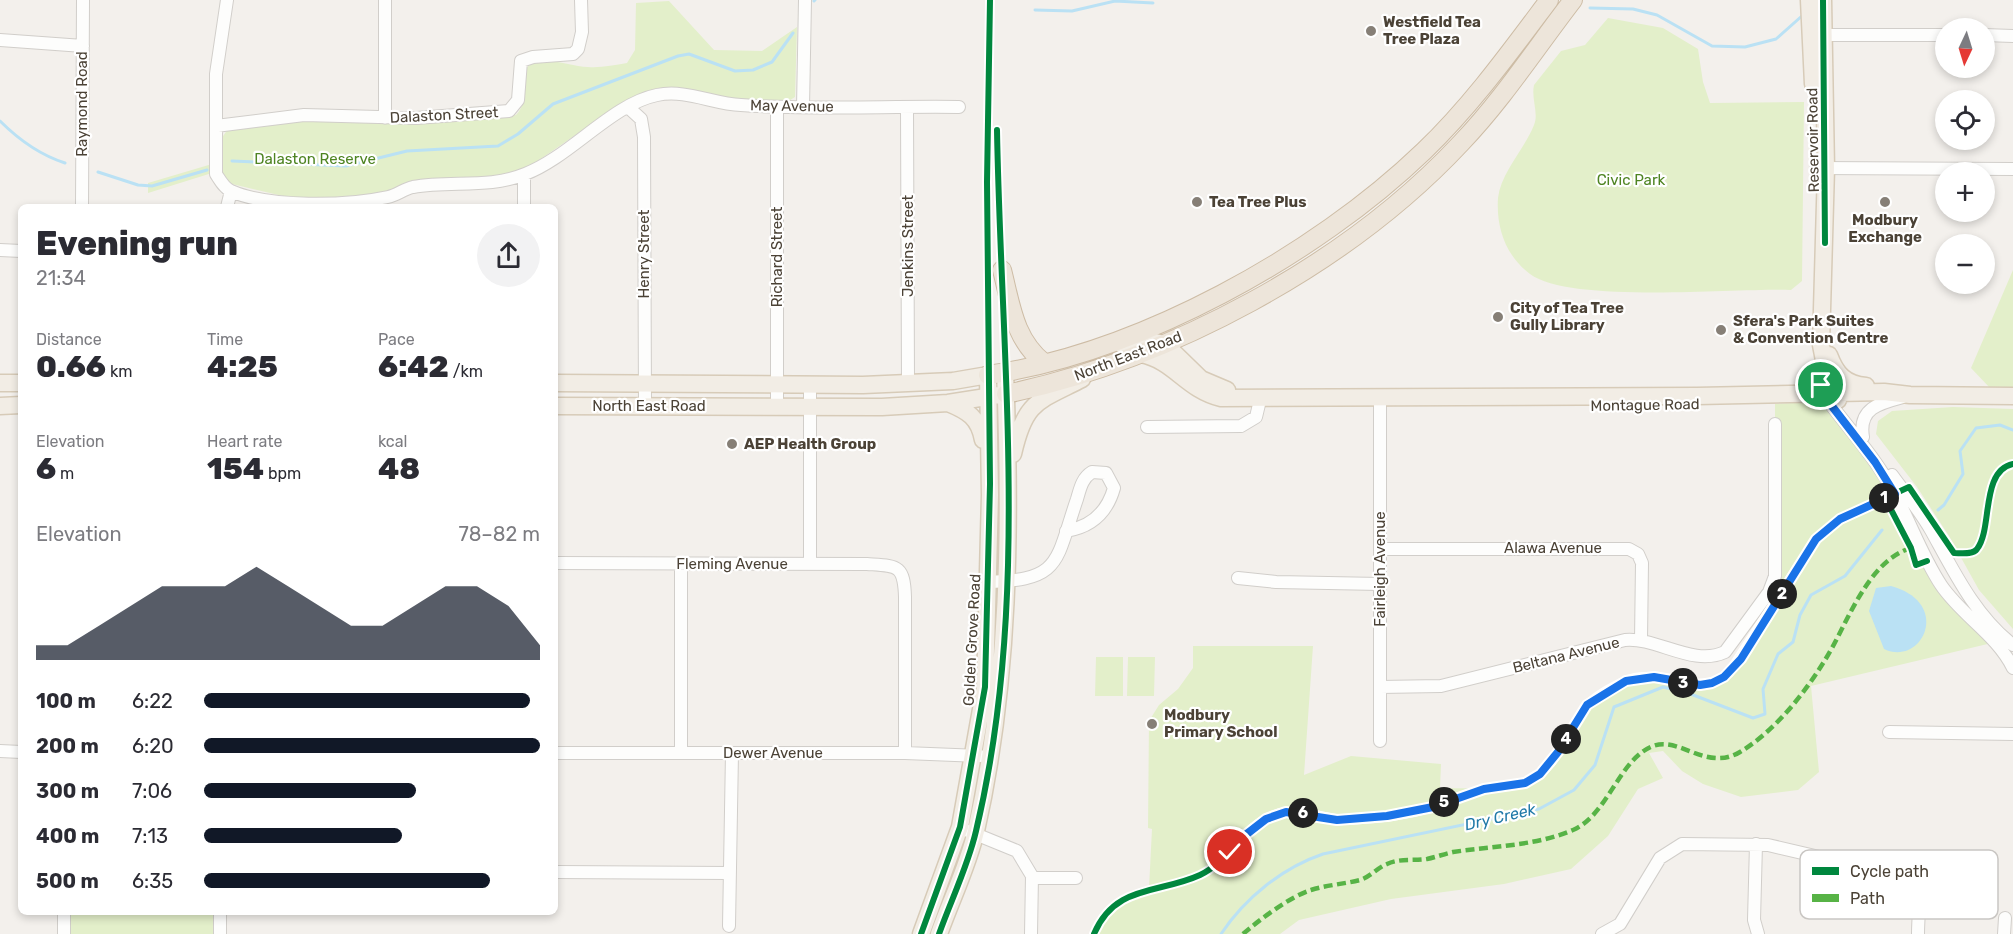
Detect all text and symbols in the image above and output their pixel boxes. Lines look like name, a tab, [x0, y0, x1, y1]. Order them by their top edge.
place label: Westfield Tea Tree Plaza	[1383, 13, 1481, 48]
north arrow	[1935, 18, 1995, 78]
map controls	[1935, 18, 1995, 294]
marker: Westfield Tea Tree Plaza	[1364, 24, 1378, 38]
street label: Raymond Road	[73, 51, 91, 157]
street label: Reservoir Road	[1803, 87, 1823, 193]
button: locate	[1935, 90, 1995, 150]
street label: May Avenue	[750, 96, 834, 116]
street label: Dalaston Street	[389, 103, 499, 127]
park label: Dalaston Reserve	[254, 150, 376, 168]
button: +	[1935, 162, 1995, 222]
park label: Civic Park	[1597, 171, 1666, 189]
place label: Tea Tree Plus	[1209, 193, 1307, 211]
street label: Jenkins Street	[899, 195, 917, 297]
marker: Tea Tree Plus	[1190, 195, 1204, 209]
marker: Modbury Exchange	[1878, 195, 1892, 209]
street label: Richard Street	[768, 207, 786, 307]
street label: Henry Street	[635, 209, 653, 298]
place label: Modbury Exchange	[1848, 211, 1922, 246]
text: Evening run	[36, 224, 238, 263]
button: share	[477, 224, 540, 287]
button: −	[1935, 234, 1995, 294]
text: 21:34	[36, 266, 86, 290]
place label: City of Tea Tree Gully Library	[1510, 299, 1624, 334]
marker: City of Tea Tree Gully Library	[1491, 310, 1505, 324]
place label: Sfera's Park Suites & Convention Centre	[1733, 312, 1889, 347]
marker: Sfera's Park Suites & Convention Centre	[1714, 323, 1728, 337]
street label: North East Road	[1072, 327, 1184, 385]
text: Distance	[36, 330, 102, 349]
text: Time	[207, 330, 243, 349]
text: Pace	[378, 330, 415, 349]
text: 0.66	[36, 349, 106, 385]
text: 4:25	[207, 349, 278, 385]
text: 6:42	[378, 349, 449, 385]
pin	[1795, 359, 1846, 410]
text: km	[106, 362, 132, 381]
text: /km	[449, 362, 483, 381]
icon: arrive	[1804, 368, 1837, 401]
street label: Montague Road	[1590, 395, 1700, 415]
street label: North East Road	[592, 397, 706, 415]
text: Elevation	[36, 432, 105, 451]
text: Heart rate	[207, 432, 282, 451]
text: kcal	[378, 432, 407, 451]
place label: AEP Health Group	[744, 435, 876, 453]
marker: AEP Health Group	[725, 437, 739, 451]
text: 6	[36, 451, 56, 487]
text: 154	[207, 451, 264, 487]
text: 48	[378, 451, 420, 487]
text: m	[56, 464, 74, 483]
text: bpm	[264, 464, 301, 483]
pin: 1	[1869, 483, 1899, 513]
text: 1	[1880, 488, 1888, 507]
street label: Fairleigh Avenue	[1371, 511, 1389, 627]
text: Elevation	[36, 522, 122, 546]
text: 78–82 m	[458, 522, 540, 546]
street label: Alawa Avenue	[1504, 539, 1602, 557]
street label: Fleming Avenue	[676, 555, 788, 573]
street label: Golden Grove Road	[960, 573, 984, 707]
pin: 2	[1767, 579, 1797, 609]
text: 2	[1777, 584, 1787, 603]
street label: Beltana Avenue	[1511, 633, 1621, 677]
pin: 3	[1668, 668, 1698, 698]
text: 3	[1678, 673, 1688, 692]
text: 100 m	[36, 689, 96, 713]
text: 6:22	[132, 689, 173, 713]
place label: Modbury Primary School	[1164, 706, 1278, 741]
marker: Modbury Primary School	[1145, 717, 1159, 731]
pin: 4	[1551, 724, 1581, 754]
text: 4	[1561, 729, 1571, 748]
text: 200 m	[36, 734, 99, 758]
text: 6:20	[132, 734, 174, 758]
street label: Dewer Avenue	[723, 744, 823, 762]
text: 300 m	[36, 779, 99, 803]
text: 7:06	[132, 779, 172, 803]
pin: 5	[1429, 787, 1459, 817]
text: 5	[1439, 792, 1449, 811]
pin: 6	[1288, 798, 1318, 828]
water label: Dry Creek	[1463, 799, 1538, 834]
text: 6	[1298, 803, 1308, 822]
text: 400 m	[36, 824, 99, 848]
text: 7:13	[132, 824, 168, 848]
pin	[1204, 826, 1255, 877]
icon: check	[1213, 835, 1246, 868]
legend	[1800, 850, 1998, 919]
text: Cycle path	[1850, 862, 1929, 881]
text: 500 m	[36, 869, 99, 893]
text: 6:35	[132, 869, 173, 893]
text: Path	[1850, 889, 1885, 908]

